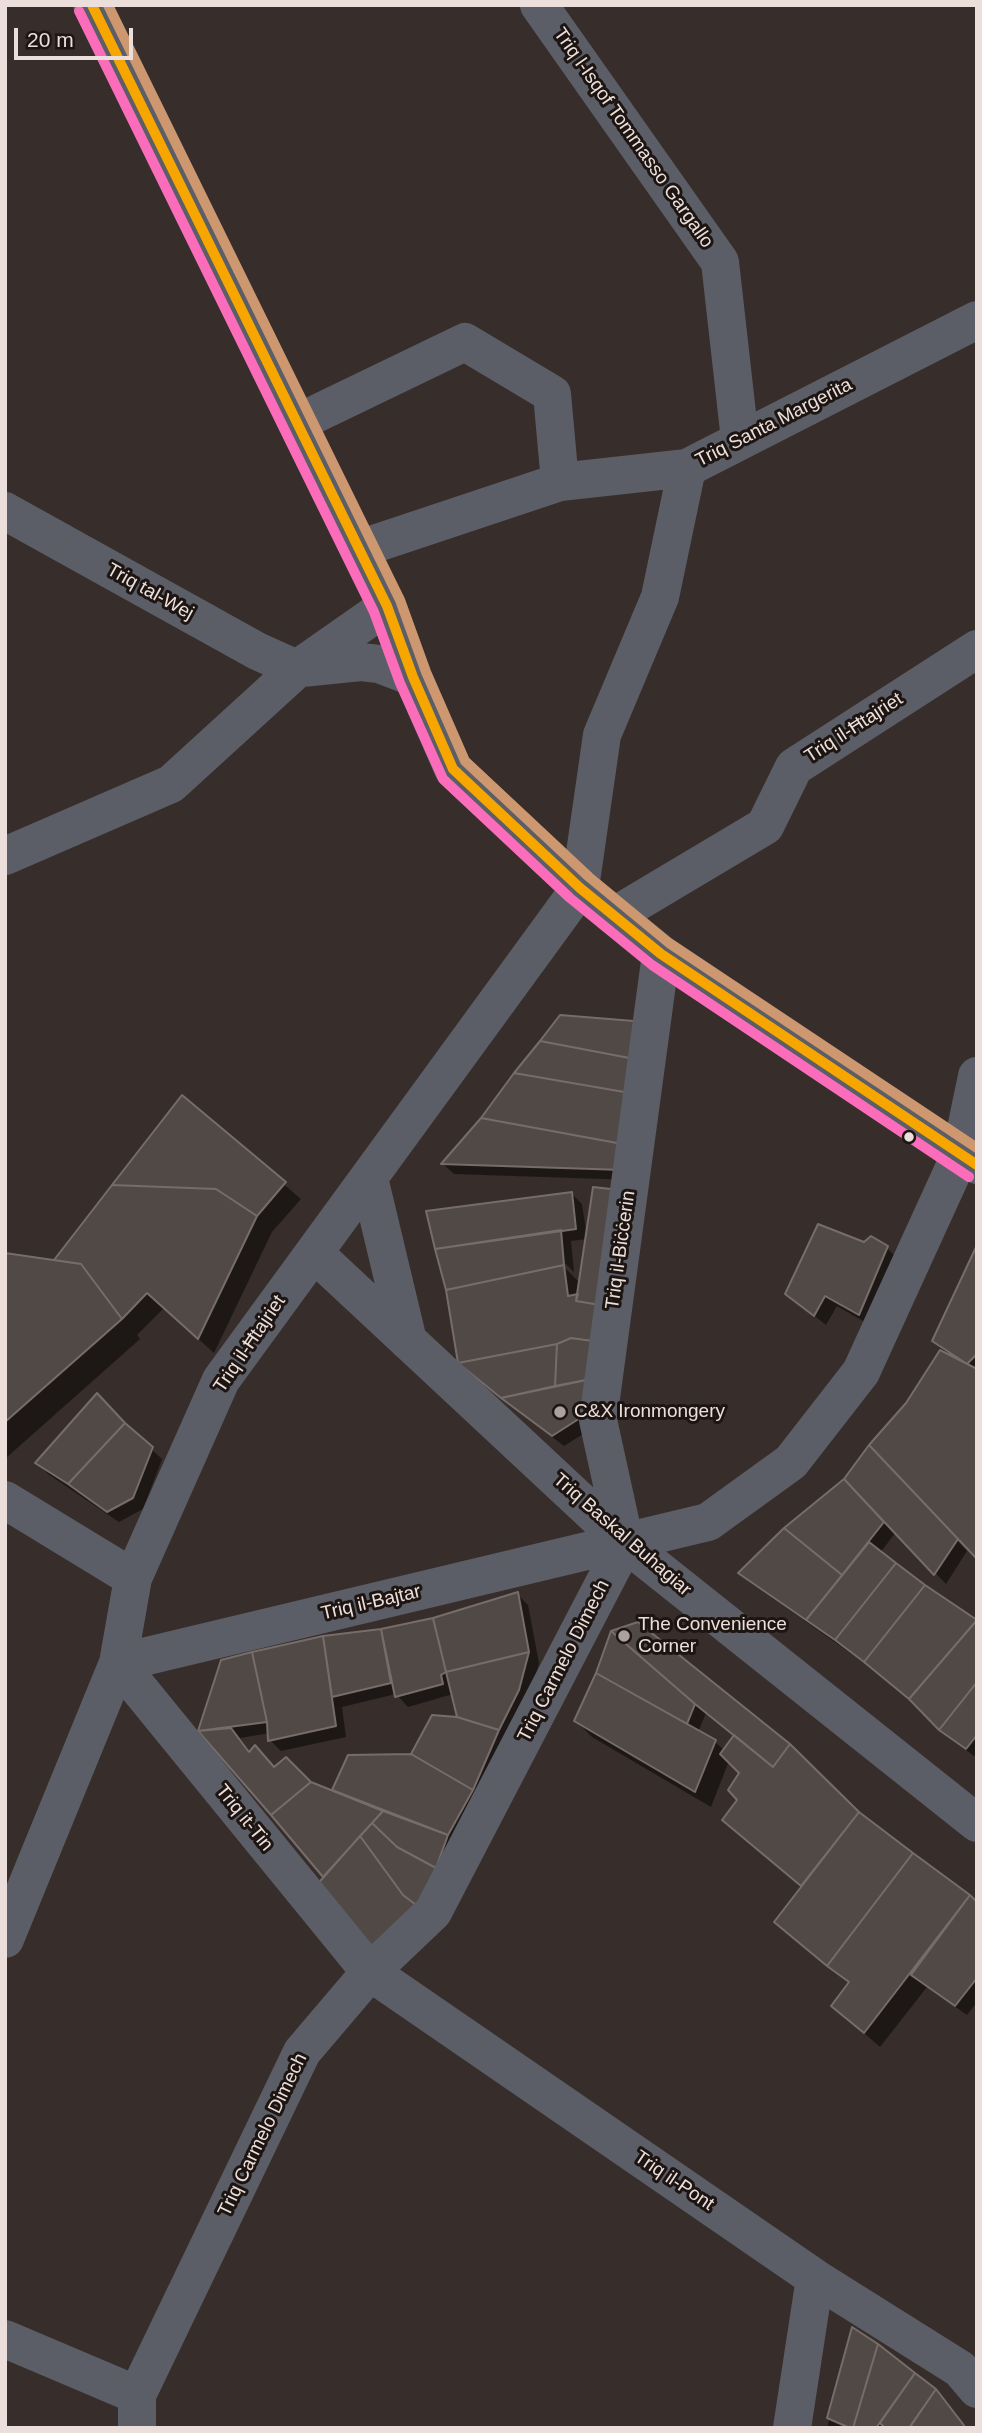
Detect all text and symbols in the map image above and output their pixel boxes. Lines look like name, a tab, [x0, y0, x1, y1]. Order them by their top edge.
scale bar	[18, 14, 136, 58]
street label: Triq l-Isqof Tommasso Gargallo	[548, 24, 718, 252]
text: 20 m	[27, 28, 74, 51]
street label: Triq Santa Margerita	[692, 374, 856, 472]
street label: Triq tal-Wej	[102, 559, 198, 625]
street label: Triq il-Ħtajriet	[801, 688, 907, 768]
unlabelled marker	[902, 1130, 916, 1144]
street label: Triq il-Biċċerin	[601, 1189, 641, 1311]
street label: Triq il-Ħtajriet	[209, 1291, 291, 1397]
place label: C&X Ironmongery	[574, 1401, 725, 1423]
marker: C&X Ironmongery	[552, 1404, 568, 1420]
street label: Triq Baskal Buhagiar	[548, 1469, 696, 1601]
street label: Triq Carmelo Dimech	[513, 1576, 615, 1746]
street label: Triq il-Bajtar	[319, 1580, 423, 1626]
place label: The Convenience Corner	[638, 1614, 787, 1658]
marker: The Convenience Corner	[616, 1628, 632, 1644]
street label: Triq it-Tin	[210, 1780, 278, 1856]
street label: Triq Carmelo Dimech	[214, 2050, 312, 2220]
street label: Triq il-Pont	[630, 2146, 718, 2216]

